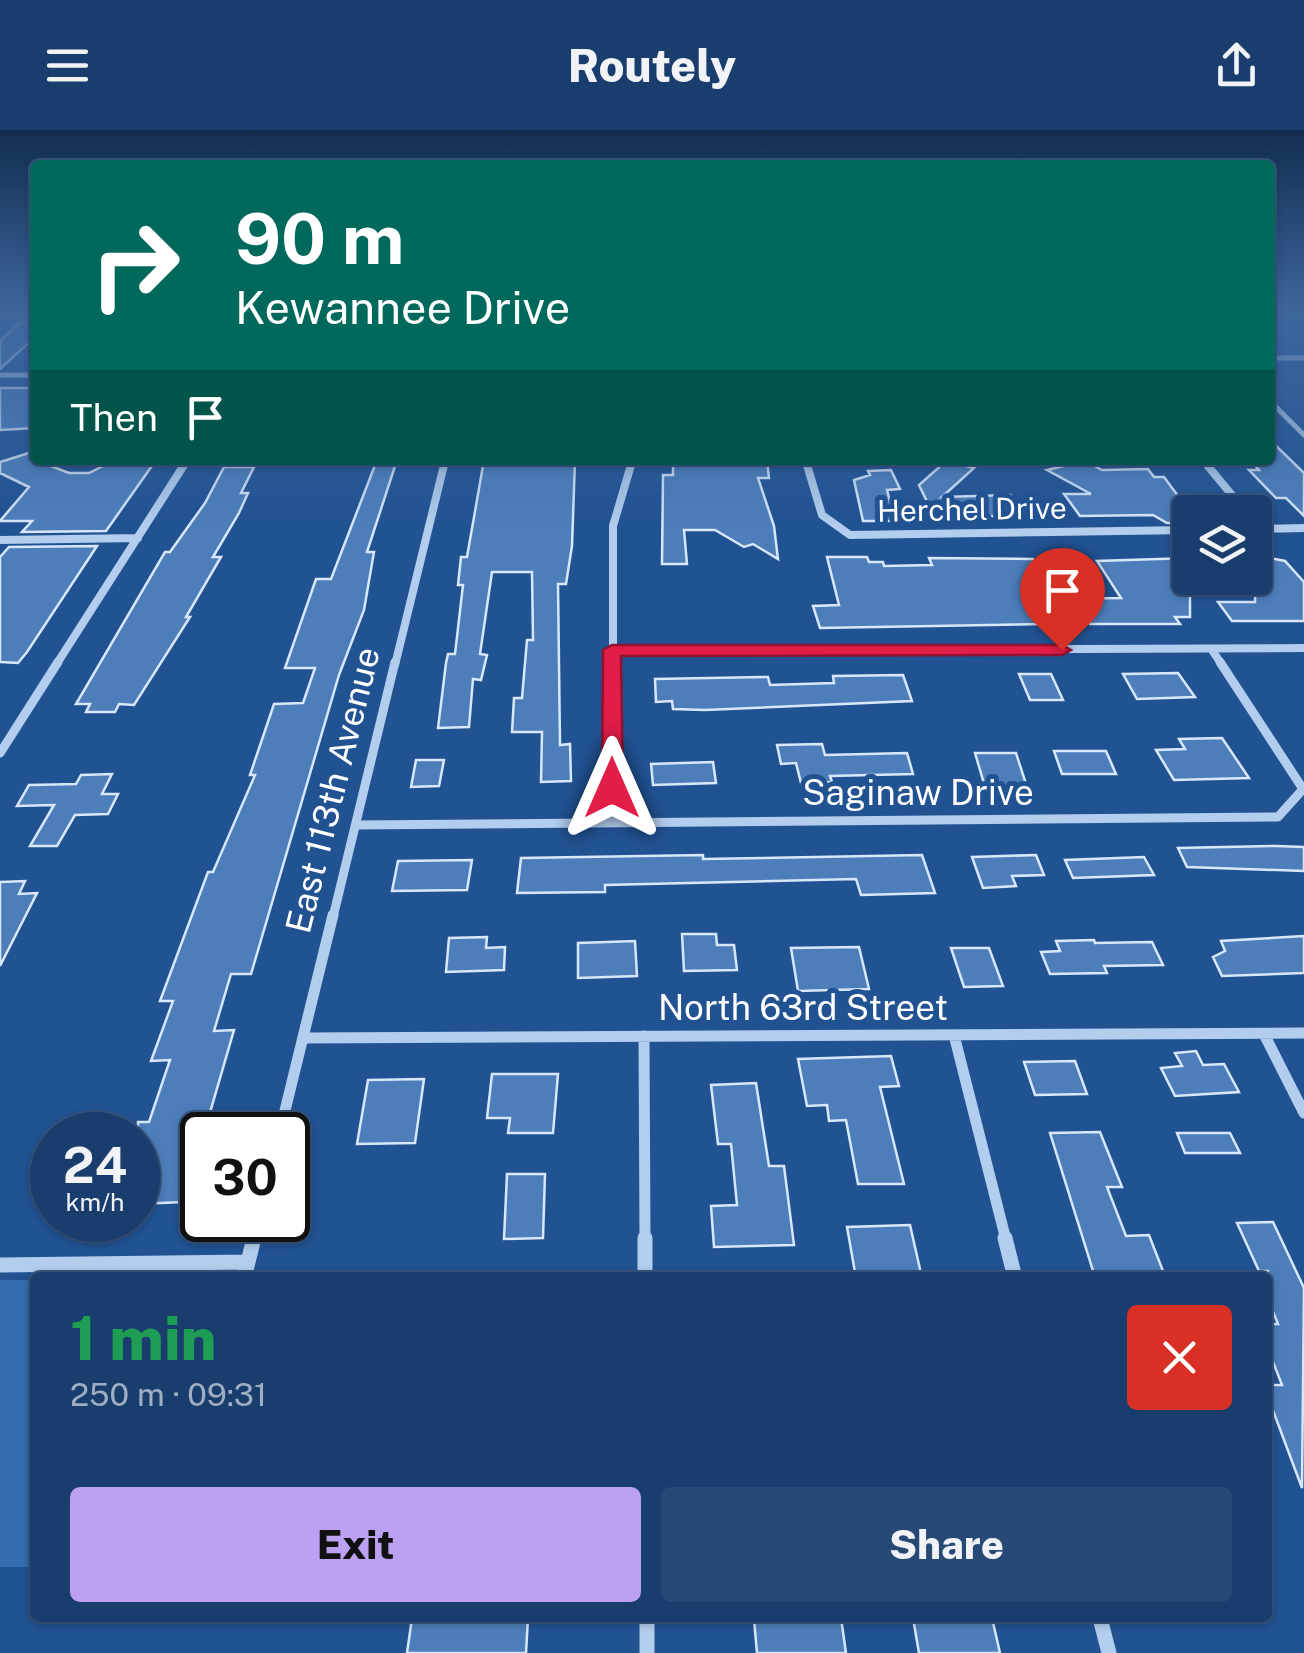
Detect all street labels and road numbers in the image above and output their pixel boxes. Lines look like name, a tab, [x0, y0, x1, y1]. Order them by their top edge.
street label: Herchel Drive	[877, 489, 1067, 529]
street label: East 113th Avenue	[277, 643, 388, 937]
street label: Saginaw Drive	[802, 772, 1034, 813]
street label: North 63rd Street	[658, 987, 948, 1028]

